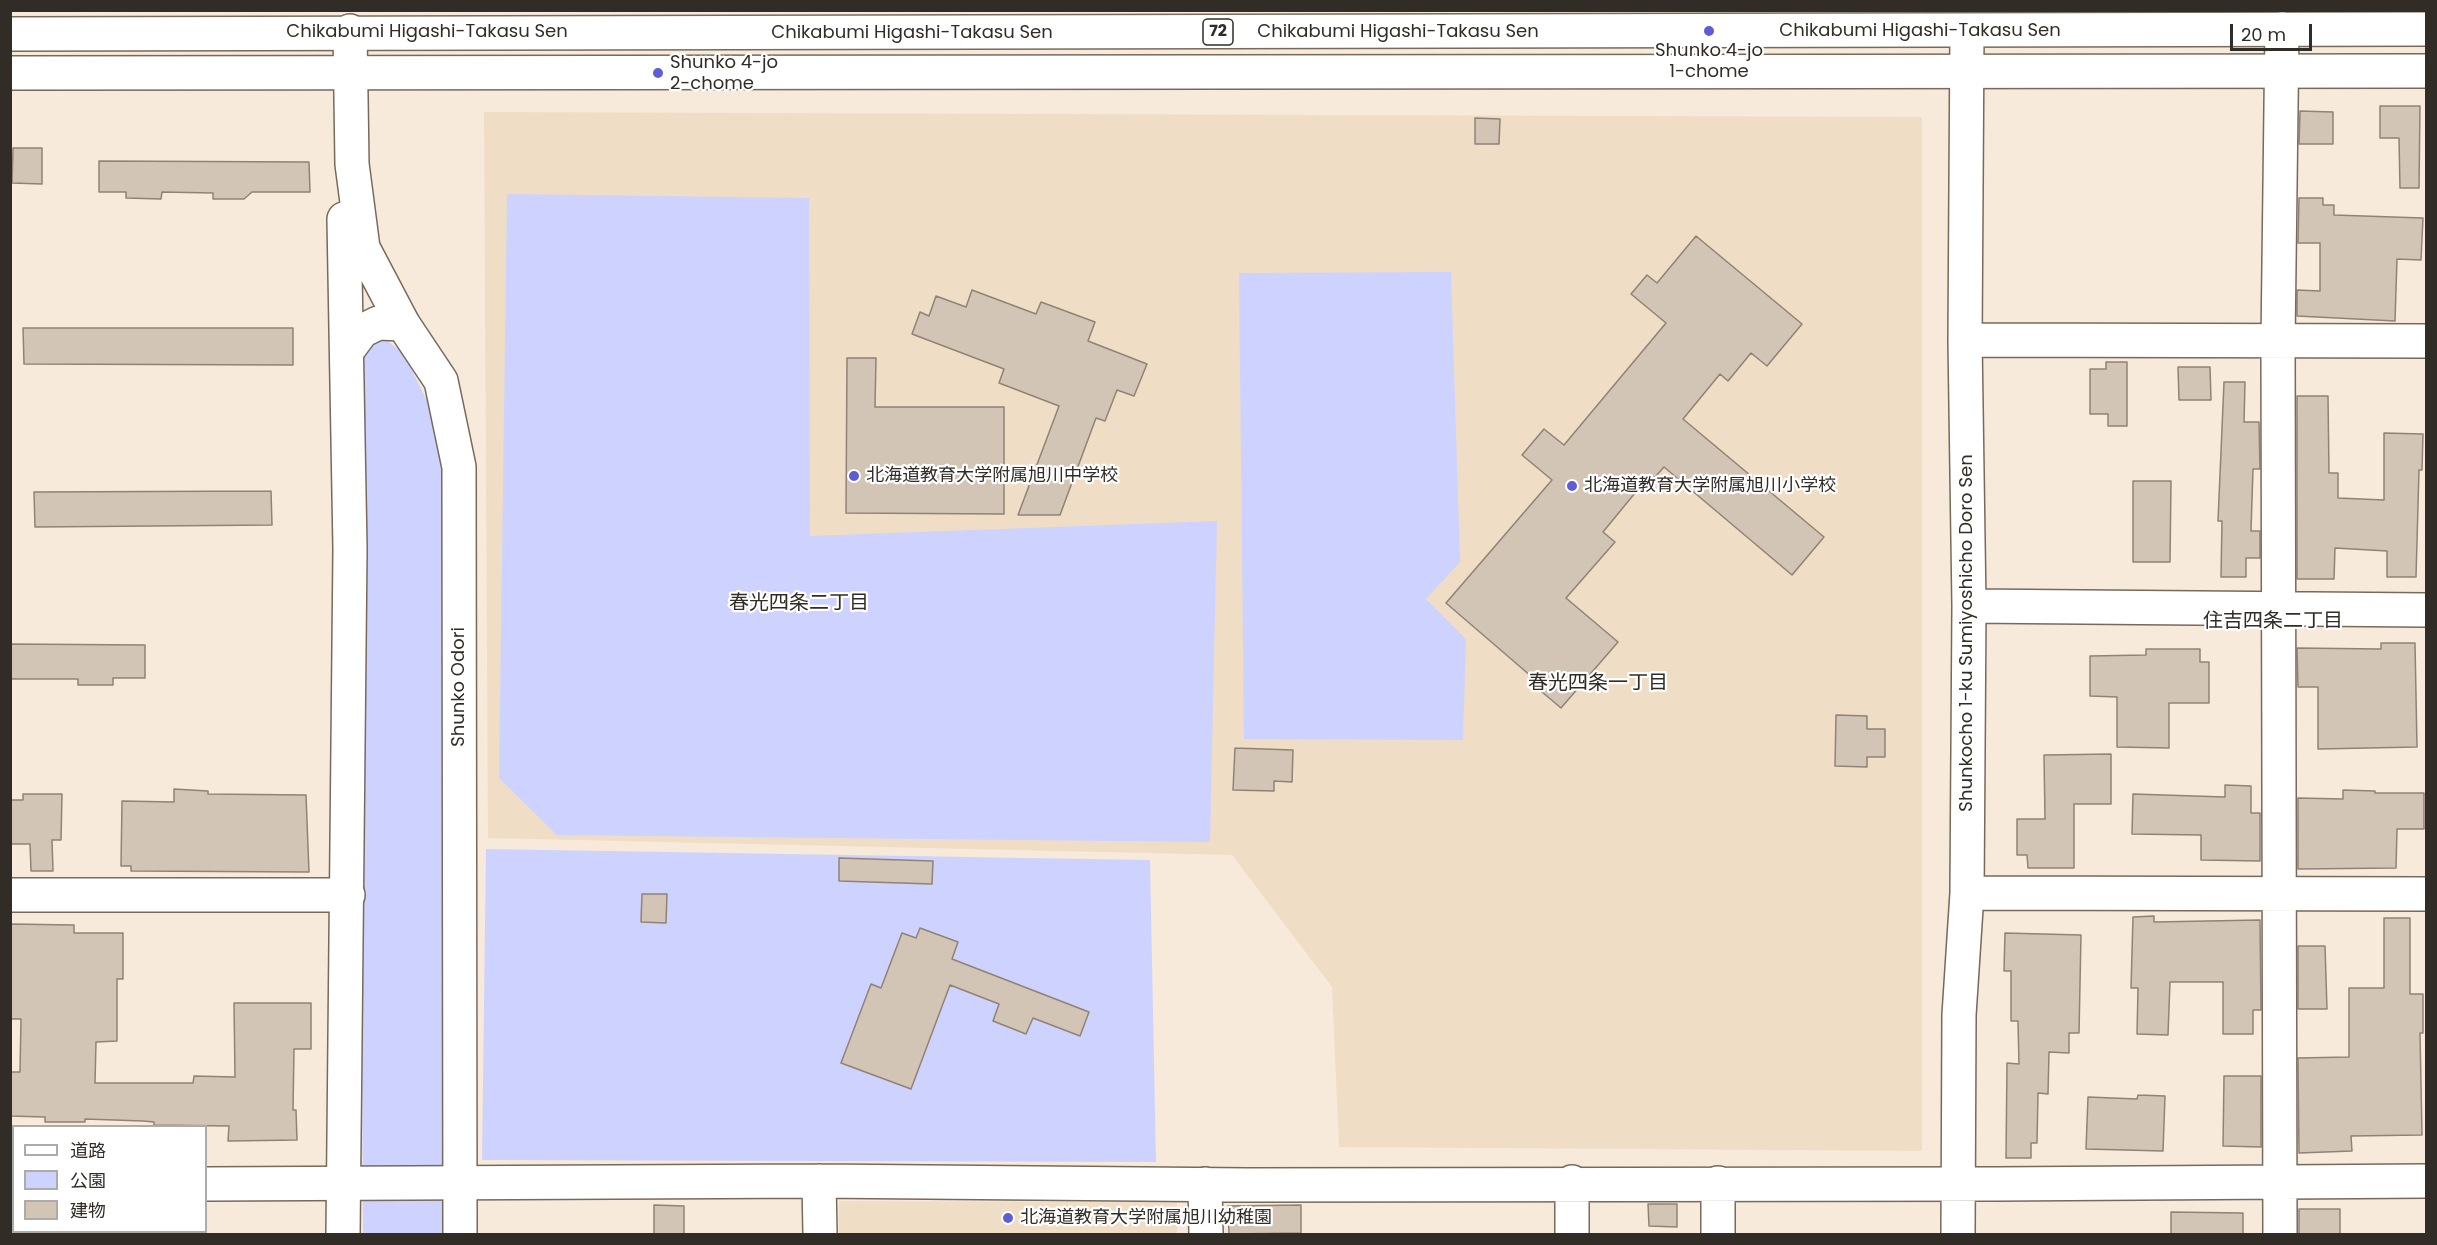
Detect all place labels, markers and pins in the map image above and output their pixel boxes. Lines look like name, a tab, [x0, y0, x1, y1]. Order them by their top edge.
marker: Shunko 4-jo 1-chome	[1702, 24, 1716, 38]
place label: Shunko 4-jo 1-chome	[1655, 40, 1763, 82]
place label: Shunko 4-jo 2-chome	[670, 52, 778, 94]
marker: Shunko 4-jo 2-chome	[651, 66, 665, 80]
place label: 北海道教育大学附属旭川中学校	[866, 465, 1118, 487]
marker: 北海道教育大学附属旭川中学校	[847, 469, 861, 483]
place label: 北海道教育大学附属旭川小学校	[1584, 475, 1836, 497]
marker: 北海道教育大学附属旭川小学校	[1565, 479, 1579, 493]
place label: 北海道教育大学附属旭川幼稚園	[1020, 1207, 1272, 1229]
marker: 北海道教育大学附属旭川幼稚園	[1001, 1211, 1015, 1225]

